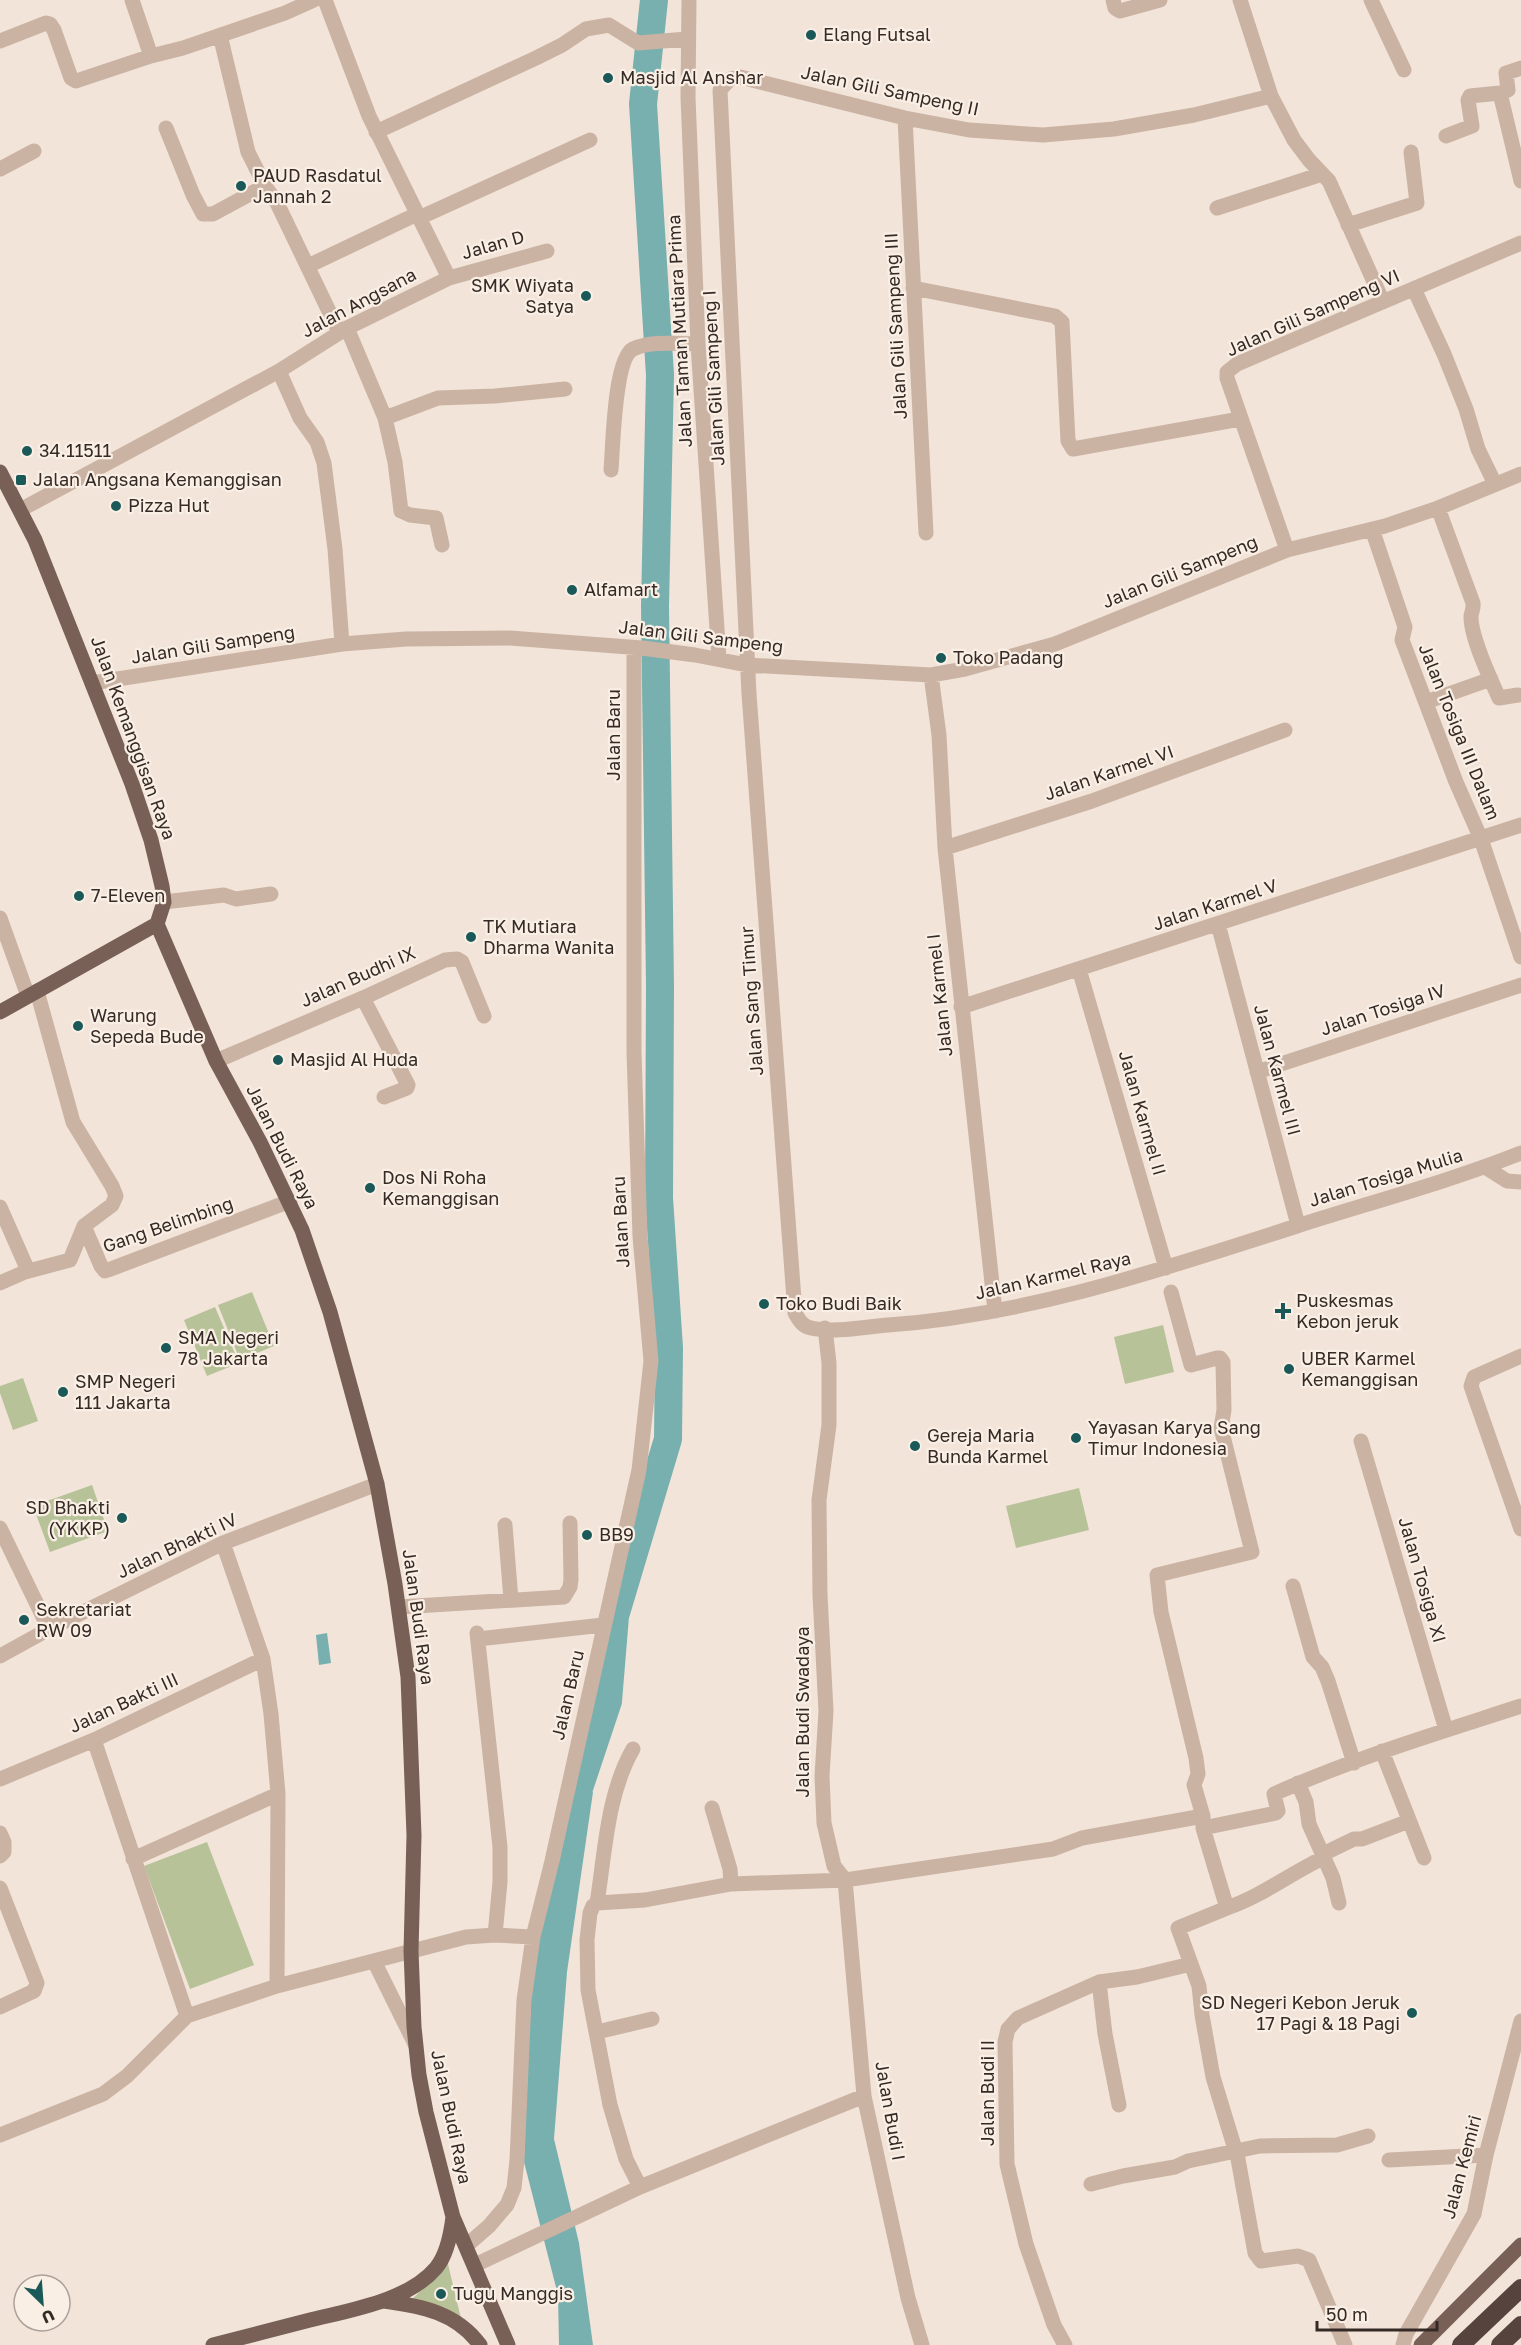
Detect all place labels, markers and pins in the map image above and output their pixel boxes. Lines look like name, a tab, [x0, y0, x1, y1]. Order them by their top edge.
place label: Elang Futsal	[823, 23, 931, 45]
marker: Elang Futsal	[804, 28, 818, 42]
place label: Masjid Al Anshar	[620, 66, 763, 88]
marker: Masjid Al Anshar	[601, 71, 615, 85]
place label: PAUD Rasdatul Jannah 2	[253, 164, 382, 207]
marker: PAUD Rasdatul Jannah 2	[234, 179, 248, 193]
place label: SMK Wiyata Satya	[471, 274, 574, 317]
marker: SMK Wiyata Satya	[579, 289, 593, 303]
place label: 34.11511	[39, 439, 112, 461]
marker: 34.11511	[20, 444, 34, 458]
place label: Jalan Angsana Kemanggisan	[33, 468, 282, 490]
marker: Jalan Angsana Kemanggisan	[14, 473, 28, 487]
place label: Pizza Hut	[128, 494, 210, 516]
marker: Pizza Hut	[109, 499, 123, 513]
place label: Alfamart	[584, 578, 658, 600]
marker: Alfamart	[565, 583, 579, 597]
place label: Toko Padang	[953, 646, 1064, 668]
marker: Toko Padang	[934, 651, 948, 665]
place label: 7-Eleven	[91, 884, 165, 906]
marker: 7-Eleven	[72, 889, 86, 903]
place label: TK Mutiara Dharma Wanita	[483, 915, 614, 958]
marker: TK Mutiara Dharma Wanita	[464, 930, 478, 944]
place label: Warung Sepeda Bude	[90, 1004, 204, 1047]
marker: Warung Sepeda Bude	[71, 1019, 85, 1033]
place label: Masjid Al Huda	[290, 1048, 418, 1070]
marker: Masjid Al Huda	[271, 1053, 285, 1067]
place label: Dos Ni Roha Kemanggisan	[382, 1166, 499, 1209]
marker: Dos Ni Roha Kemanggisan	[363, 1181, 377, 1195]
place label: Puskesmas Kebon jeruk	[1296, 1289, 1399, 1332]
place label: Toko Budi Baik	[776, 1292, 902, 1314]
marker: Toko Budi Baik	[757, 1297, 771, 1311]
marker: Puskesmas Kebon jeruk	[1274, 1302, 1292, 1320]
place label: SMA Negeri 78 Jakarta	[178, 1326, 279, 1369]
marker: SMA Negeri 78 Jakarta	[159, 1341, 173, 1355]
place label: UBER Karmel Kemanggisan	[1301, 1347, 1418, 1390]
marker: UBER Karmel Kemanggisan	[1282, 1362, 1296, 1376]
place label: SMP Negeri 111 Jakarta	[75, 1370, 176, 1413]
marker: SMP Negeri 111 Jakarta	[56, 1385, 70, 1399]
place label: Yayasan Karya Sang Timur Indonesia	[1088, 1416, 1261, 1459]
place label: Gereja Maria Bunda Karmel	[927, 1424, 1049, 1467]
marker: Yayasan Karya Sang Timur Indonesia	[1069, 1431, 1083, 1445]
marker: Gereja Maria Bunda Karmel	[908, 1439, 922, 1453]
place label: SD Bhakti (YKKP)	[26, 1496, 110, 1539]
marker: SD Bhakti (YKKP)	[115, 1511, 129, 1525]
place label: BB9	[599, 1523, 634, 1545]
marker: BB9	[580, 1528, 594, 1542]
place label: Sekretariat RW 09	[36, 1598, 132, 1641]
marker: Sekretariat RW 09	[17, 1613, 31, 1627]
place label: SD Negeri Kebon Jeruk 17 Pagi & 18 Pagi	[1201, 1991, 1400, 2034]
marker: SD Negeri Kebon Jeruk 17 Pagi & 18 Pagi	[1405, 2006, 1419, 2020]
place label: Tugu Manggis	[453, 2282, 573, 2304]
marker: Tugu Manggis	[434, 2287, 448, 2301]

